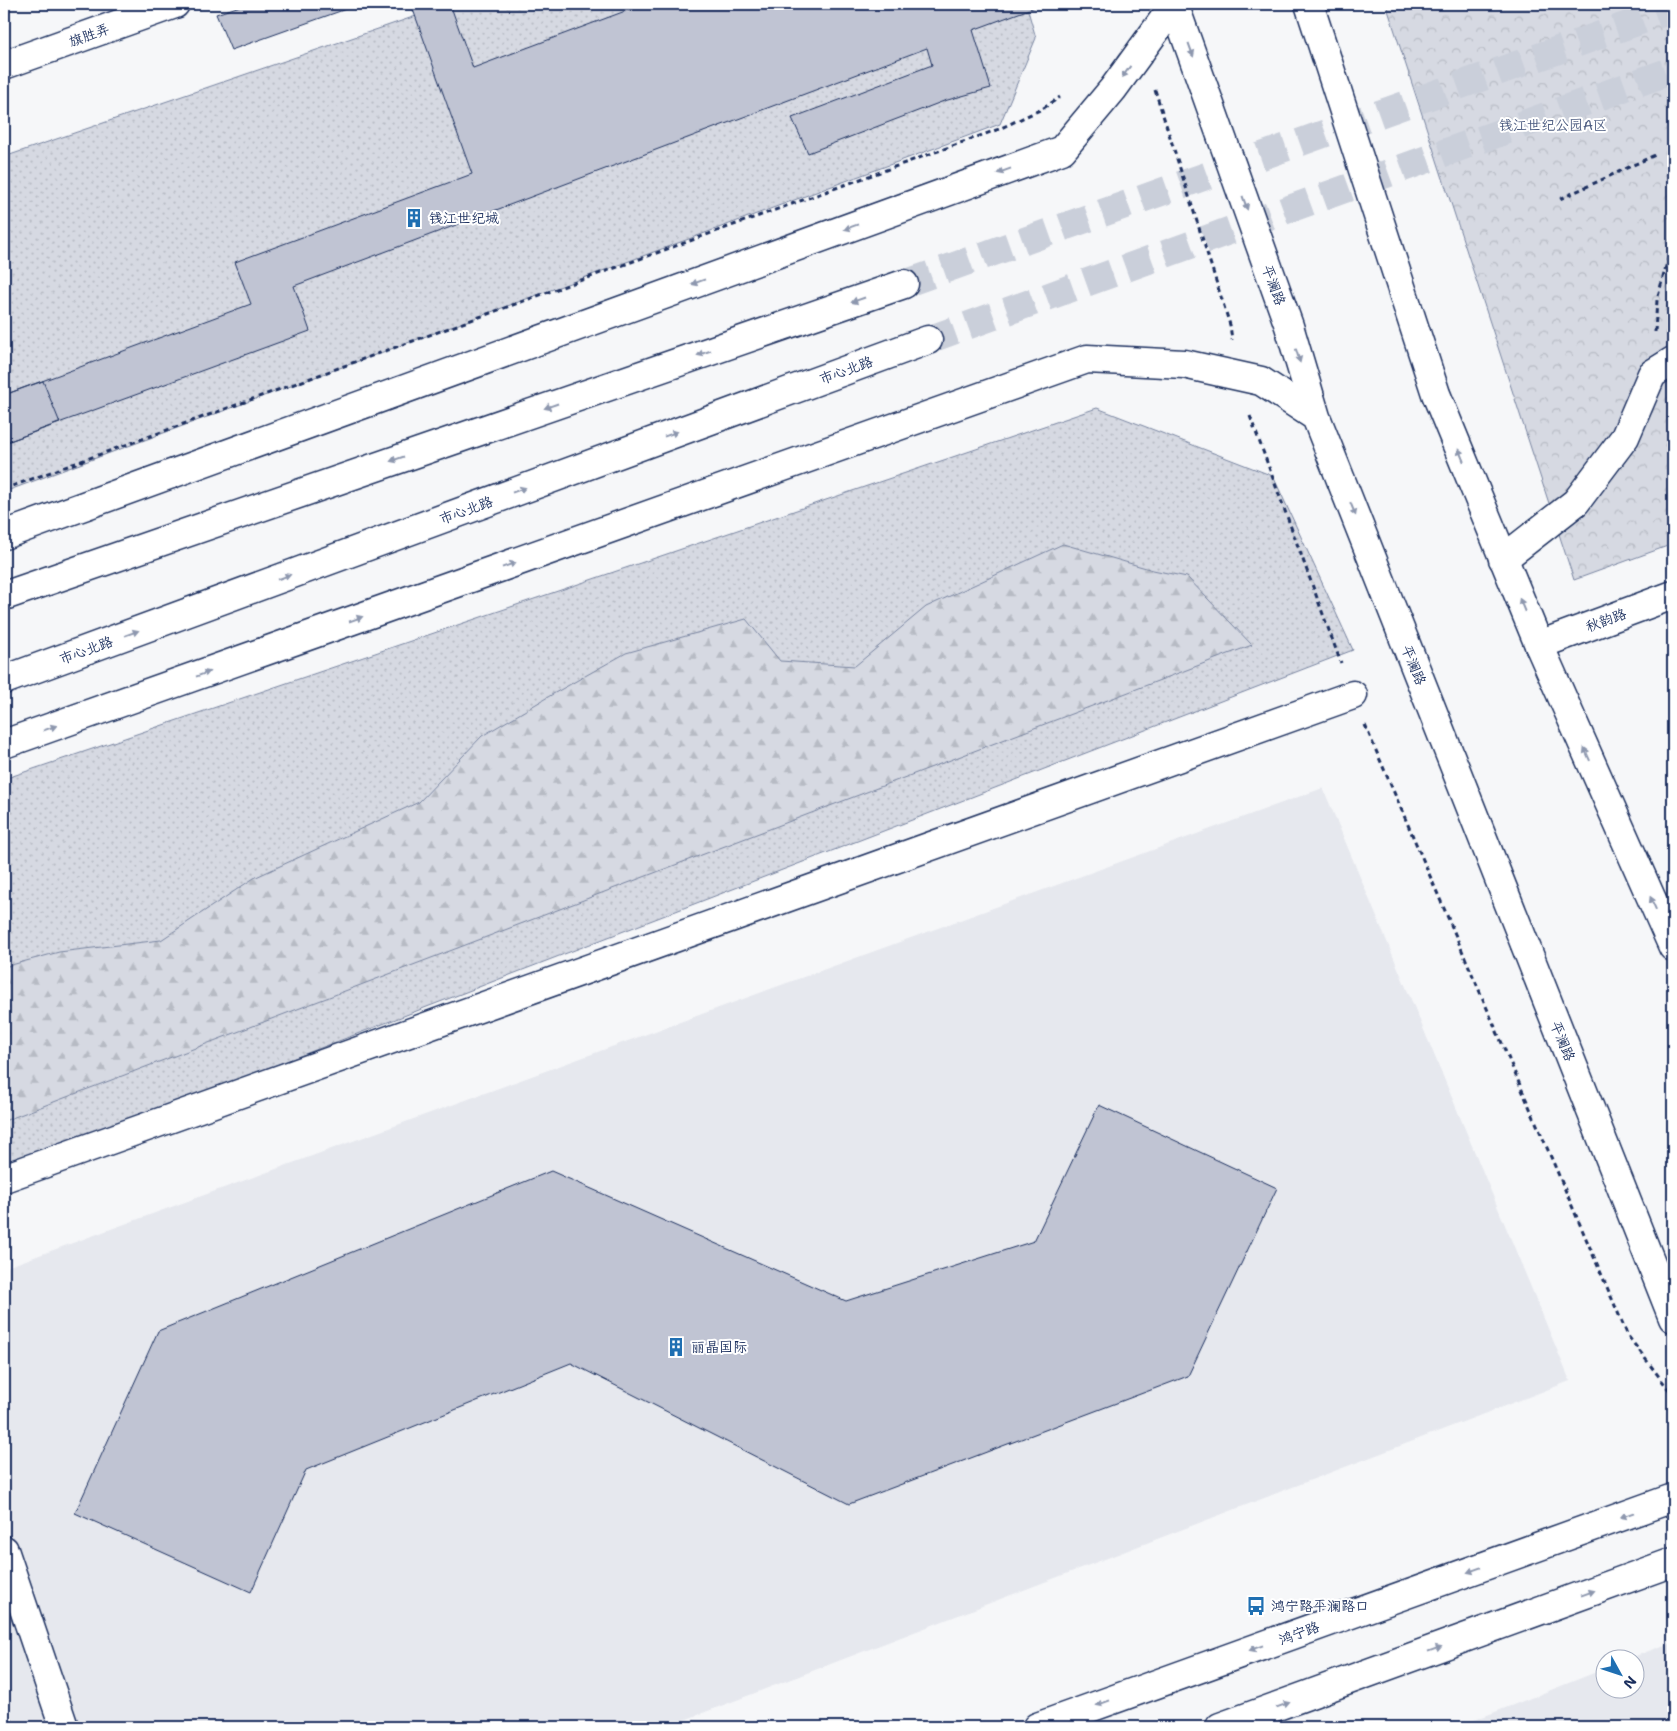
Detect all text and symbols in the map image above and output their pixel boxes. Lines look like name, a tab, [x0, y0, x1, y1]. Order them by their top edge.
street label: 旗胜弄	[66, 19, 112, 51]
one-way arrow	[1188, 42, 1195, 57]
one-way arrow	[1120, 65, 1131, 78]
park label: 钱江世纪公园A区	[1499, 116, 1607, 134]
one-way arrow	[996, 167, 1011, 175]
one-way arrow	[1241, 196, 1249, 211]
building icon: 钱江世纪城	[403, 207, 425, 229]
place label: 钱江世纪城	[429, 209, 499, 227]
one-way arrow	[843, 223, 858, 231]
street label: 平澜路	[1258, 262, 1290, 308]
one-way arrow	[691, 279, 706, 286]
one-way arrow	[850, 296, 865, 304]
one-way arrow	[1295, 349, 1303, 364]
one-way arrow	[697, 350, 712, 357]
street label: 市心北路	[817, 352, 875, 388]
one-way arrow	[543, 402, 558, 410]
one-way arrow	[664, 430, 679, 437]
one-way arrow	[1456, 448, 1464, 462]
one-way arrow	[390, 456, 405, 463]
one-way arrow	[512, 486, 527, 494]
street label: 市心北路	[437, 492, 495, 528]
one-way arrow	[1349, 502, 1357, 516]
one-way arrow	[502, 561, 517, 569]
one-way arrow	[277, 573, 292, 581]
one-way arrow	[1518, 598, 1526, 612]
street label: 秋韵路	[1583, 604, 1629, 636]
one-way arrow	[349, 615, 364, 623]
one-way arrow	[124, 629, 139, 636]
street label: 市心北路	[57, 632, 115, 668]
street label: 平澜路	[1398, 642, 1430, 688]
one-way arrow	[196, 670, 211, 678]
one-way arrow	[42, 724, 57, 731]
one-way arrow	[1583, 747, 1591, 761]
one-way arrow	[1649, 896, 1657, 910]
street label: 平澜路	[1547, 1018, 1579, 1064]
building icon: 丽晶国际	[665, 1336, 687, 1358]
place label: 丽晶国际	[691, 1338, 747, 1356]
one-way arrow	[1620, 1512, 1635, 1519]
one-way arrow	[1467, 1567, 1482, 1574]
one-way arrow	[1581, 1589, 1596, 1597]
bus stop icon: 鸿宁路平澜路口	[1245, 1595, 1267, 1617]
place label: 鸿宁路平澜路口	[1271, 1597, 1369, 1615]
street label: 鸿宁路	[1276, 1617, 1322, 1649]
one-way arrow	[1248, 1644, 1263, 1652]
one-way arrow	[1428, 1645, 1443, 1652]
north arrow	[1594, 1648, 1644, 1698]
text: N	[1619, 1672, 1640, 1692]
one-way arrow	[1095, 1700, 1110, 1708]
one-way arrow	[1275, 1701, 1290, 1708]

